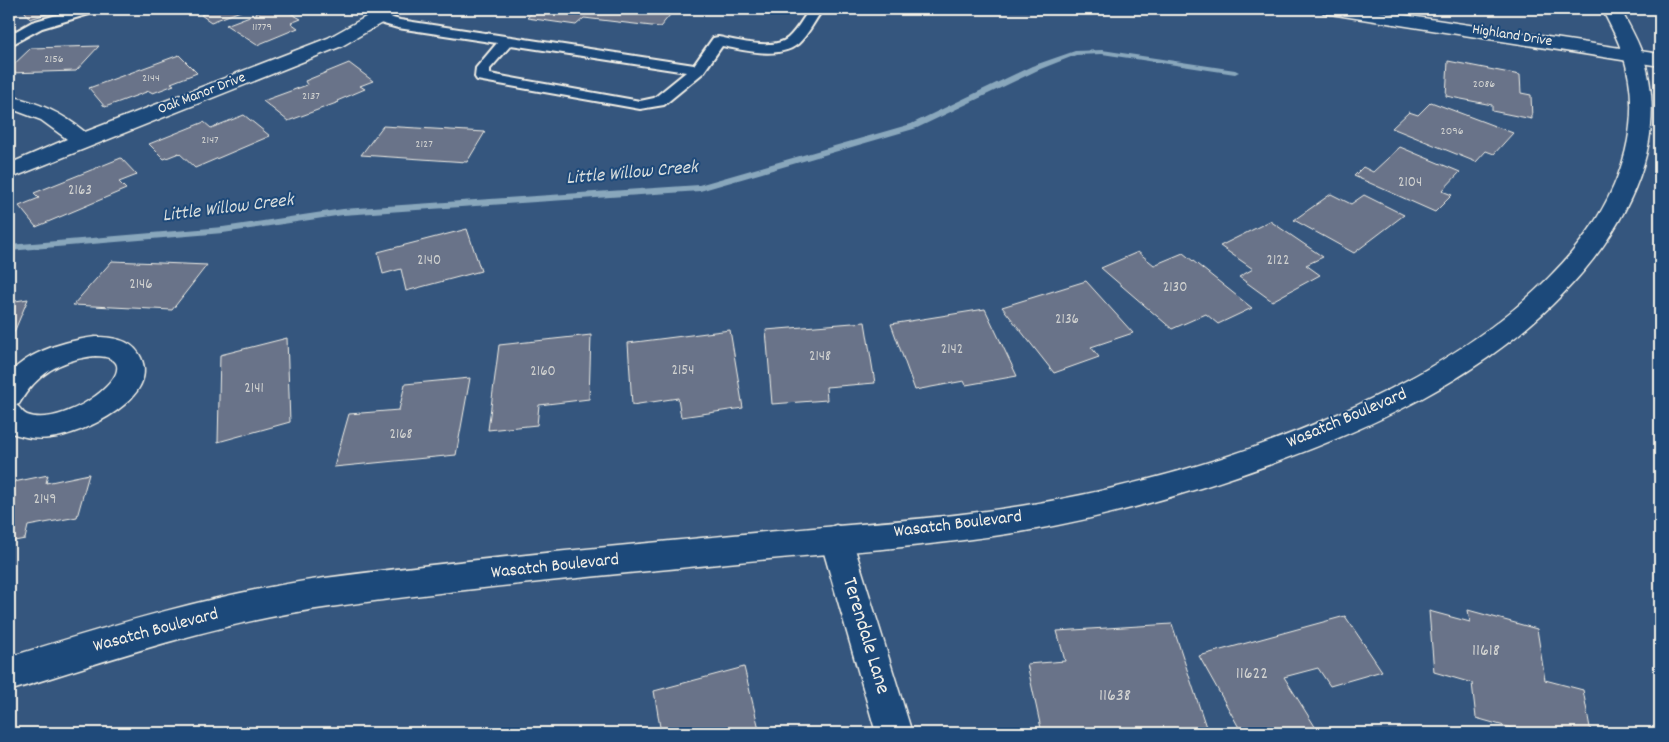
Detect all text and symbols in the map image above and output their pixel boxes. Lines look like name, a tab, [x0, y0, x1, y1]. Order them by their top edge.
house number: 11779	[252, 19, 272, 36]
street label: Highland Drive	[1470, 19, 1554, 53]
house number: 2156	[44, 51, 64, 68]
street label: Oak Manor Drive	[155, 67, 250, 121]
house number: 2144	[142, 70, 160, 87]
house number: 2086	[1473, 76, 1495, 93]
house number: 2137	[302, 88, 320, 105]
house number: 2096	[1440, 123, 1464, 140]
house number: 2147	[201, 132, 219, 149]
house number: 2127	[415, 136, 433, 153]
water label: Little Willow Creek	[565, 155, 701, 193]
house number: 2104	[1398, 172, 1422, 194]
house number: 2163	[68, 180, 92, 202]
water label: Little Willow Creek	[161, 187, 297, 230]
house number: 2140	[417, 250, 441, 272]
house number: 2122	[1267, 250, 1289, 272]
house number: 2146	[129, 274, 153, 296]
house number: 2130	[1163, 277, 1187, 299]
house number: 2136	[1055, 309, 1079, 331]
house number: 2142	[941, 339, 963, 361]
house number: 2148	[809, 346, 831, 368]
house number: 2154	[671, 360, 695, 382]
house number: 2160	[530, 361, 556, 383]
house number: 2141	[244, 378, 264, 400]
street label: Wasatch Boulevard	[1283, 382, 1411, 456]
house number: 2168	[389, 424, 413, 446]
house number: 2149	[34, 489, 56, 511]
street label: Wasatch Boulevard	[893, 505, 1023, 545]
street label: Wasatch Boulevard	[490, 548, 620, 586]
street label: Terendale Lane	[833, 574, 897, 698]
street label: Wasatch Boulevard	[91, 602, 221, 660]
house number: 11618	[1472, 639, 1500, 664]
house number: 11622	[1236, 662, 1268, 687]
house number: 11638	[1099, 684, 1131, 709]

